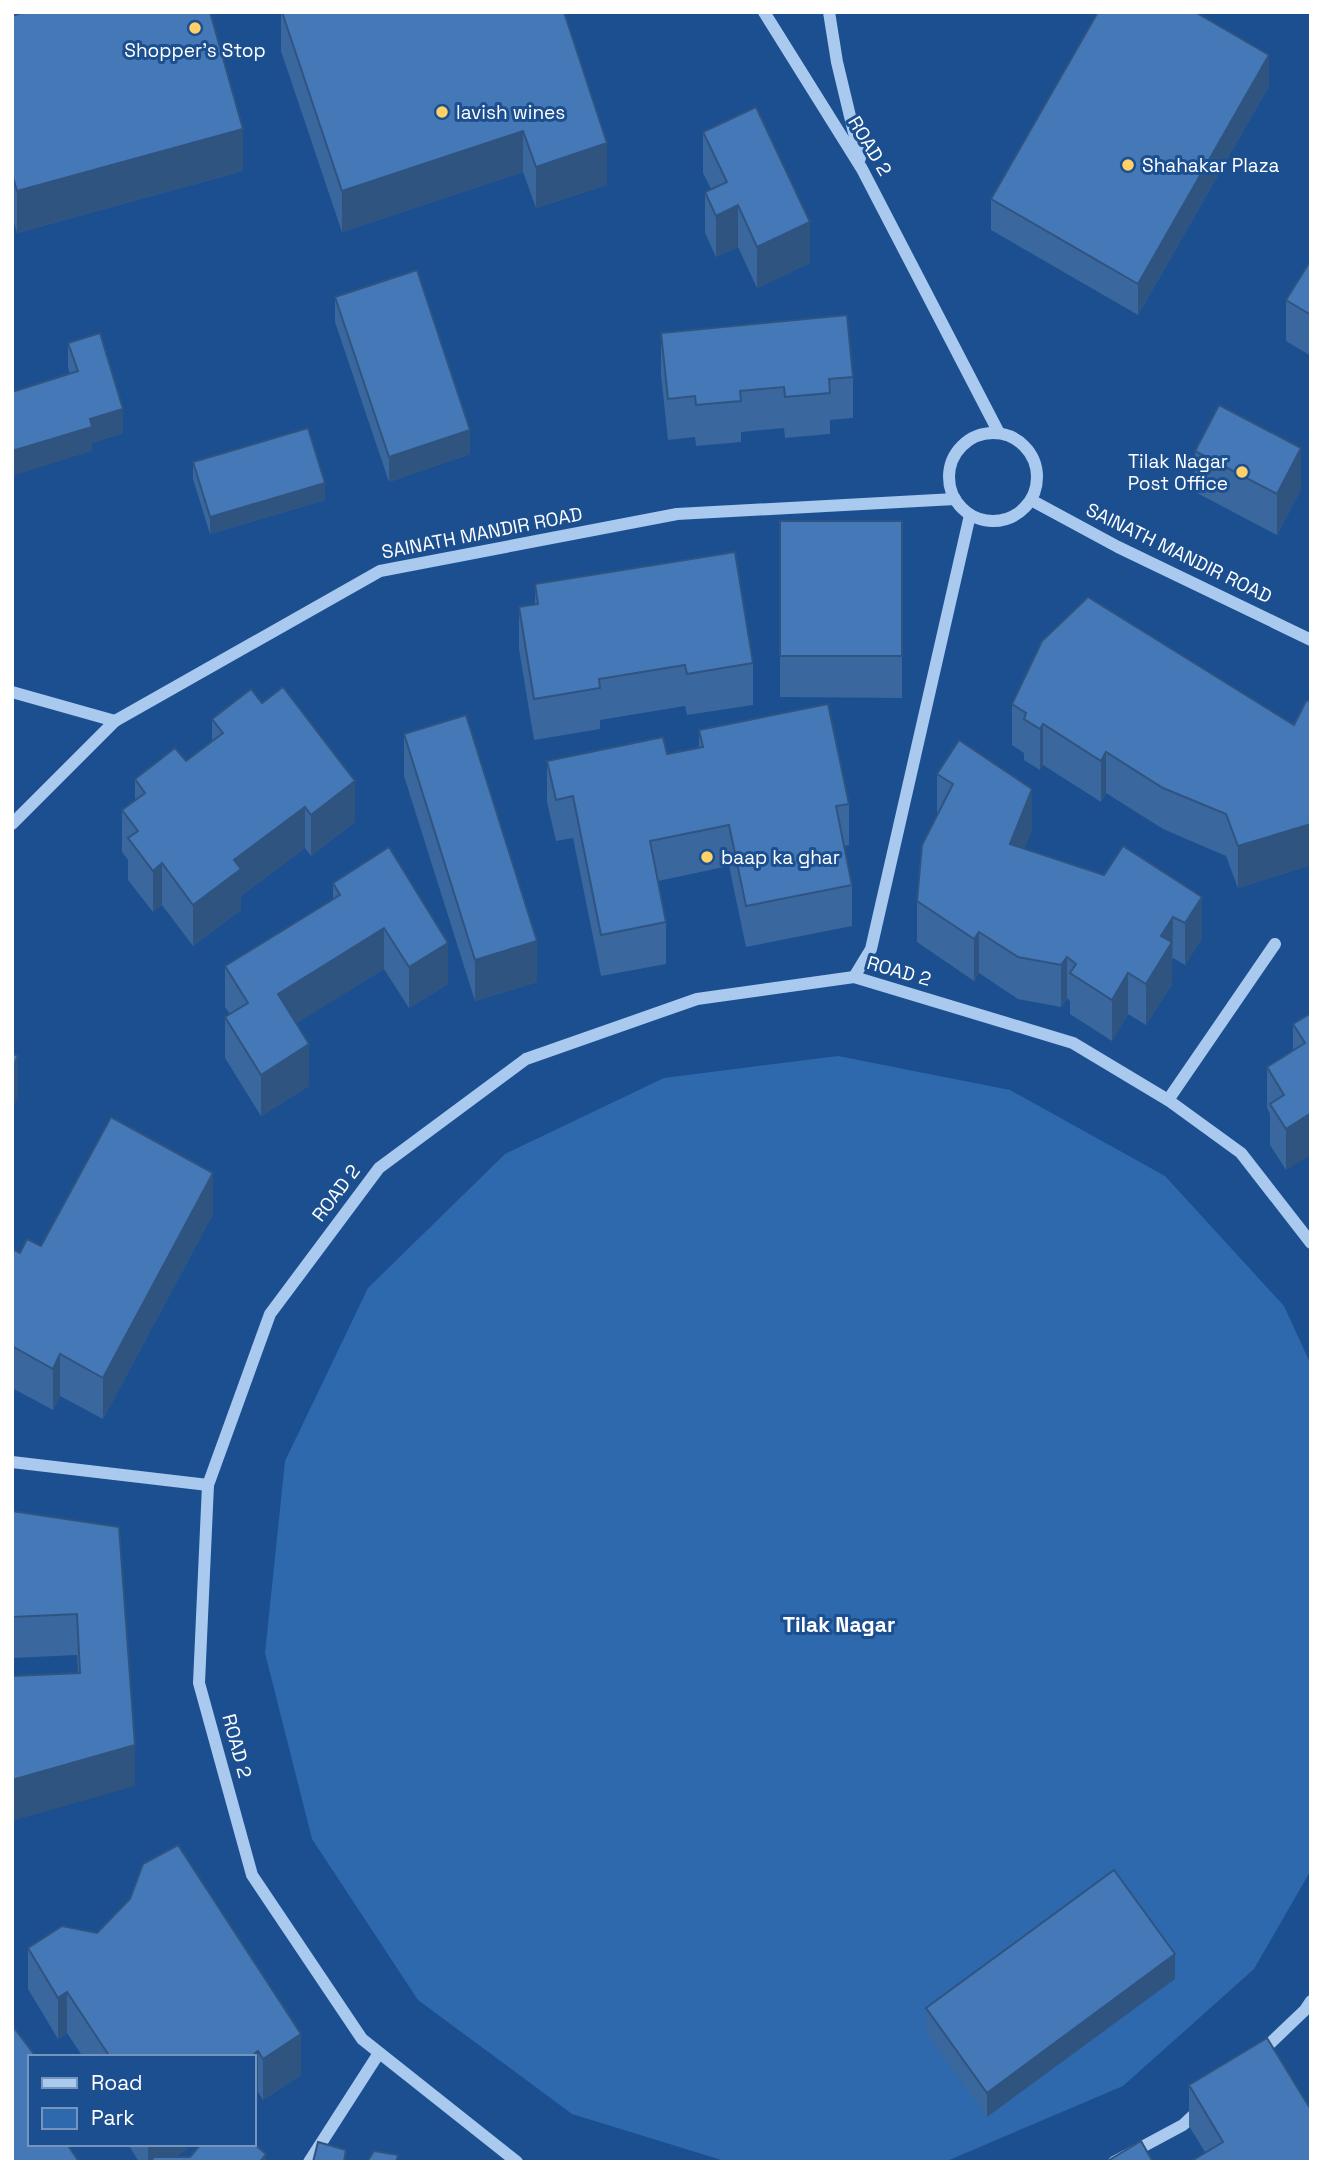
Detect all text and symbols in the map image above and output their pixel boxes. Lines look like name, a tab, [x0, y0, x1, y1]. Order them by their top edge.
marker: Shopper's Stop	[187, 20, 203, 36]
place label: Shopper's Stop	[124, 38, 266, 63]
place label: lavish wines	[456, 100, 565, 125]
marker: lavish wines	[434, 104, 450, 120]
street label: ROAD 2	[842, 112, 898, 180]
place label: Shahakar Plaza	[1142, 153, 1280, 178]
marker: Shahakar Plaza	[1120, 157, 1136, 173]
place label: Tilak Nagar Post Office	[1128, 449, 1228, 496]
marker: Tilak Nagar Post Office	[1234, 464, 1250, 480]
street label: SAINATH MANDIR ROAD	[1082, 497, 1276, 609]
street label: SAINATH MANDIR ROAD	[379, 501, 585, 565]
place label: baap ka ghar	[721, 845, 840, 870]
marker: baap ka ghar	[699, 849, 715, 865]
street label: ROAD 2	[864, 950, 934, 992]
street label: ROAD 2	[306, 1159, 366, 1227]
district label: Tilak Nagar	[783, 1611, 895, 1638]
street label: ROAD 2	[216, 1711, 258, 1781]
legend	[28, 2055, 256, 2146]
text: Road	[91, 2069, 143, 2096]
text: Park	[91, 2104, 135, 2131]

